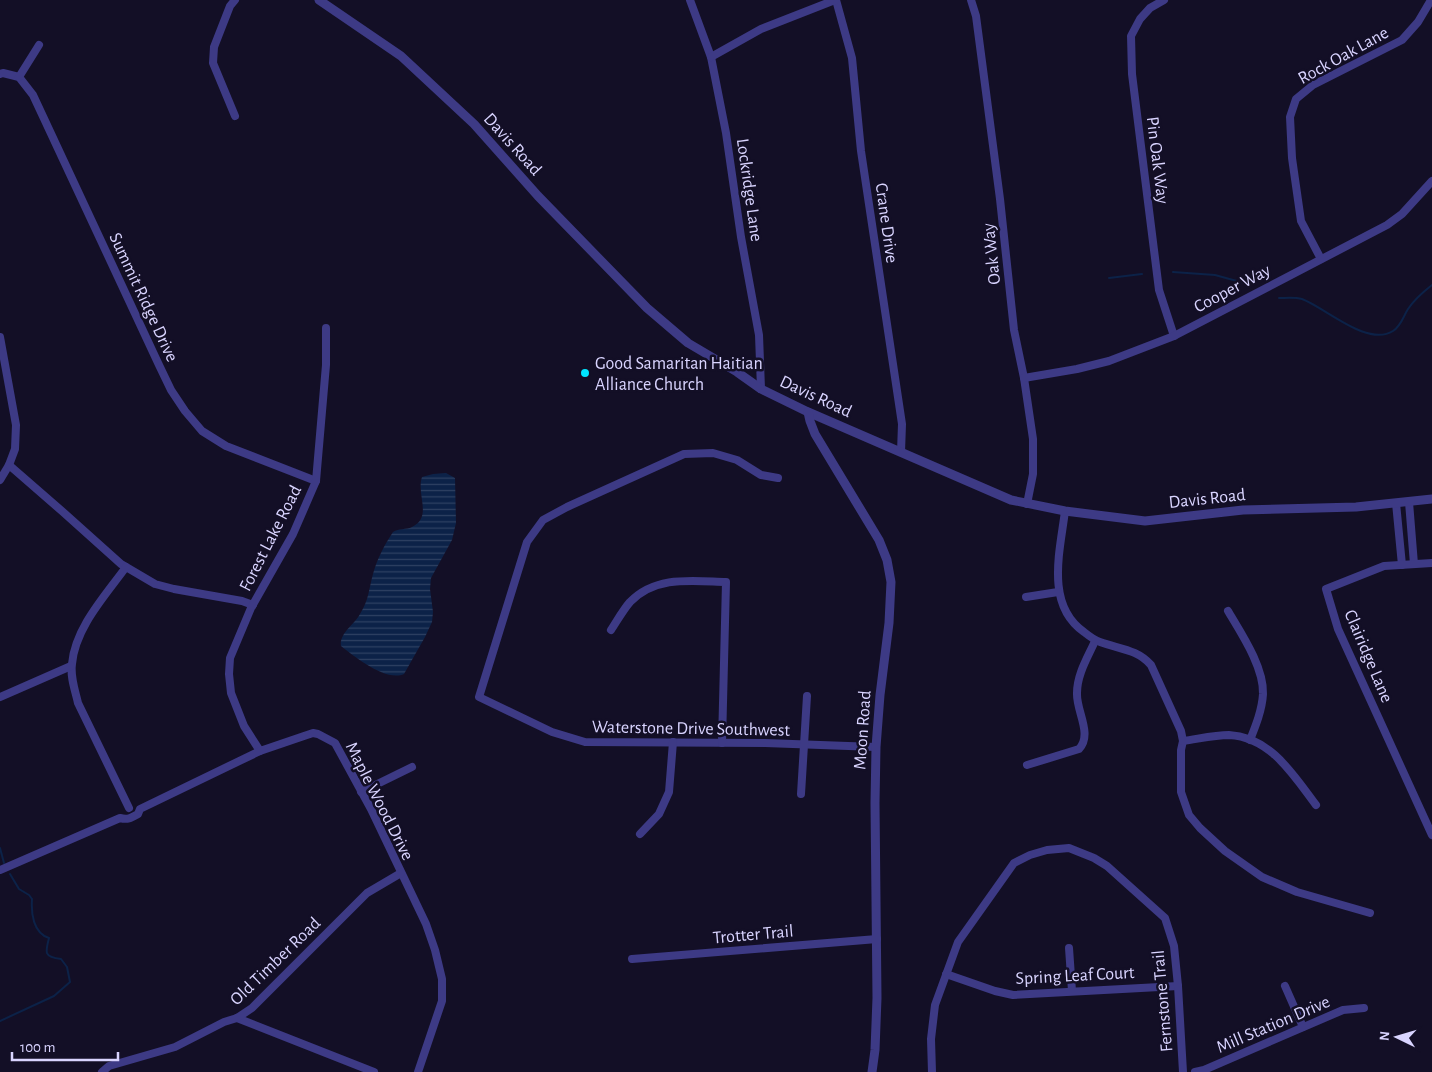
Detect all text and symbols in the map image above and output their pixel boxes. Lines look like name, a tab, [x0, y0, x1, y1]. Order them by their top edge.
street label: Rock Oak Lane	[1295, 24, 1392, 88]
street label: Davis Road	[480, 110, 545, 179]
street label: Pin Oak Way	[1143, 115, 1171, 205]
street label: Lockridge Lane	[733, 137, 765, 243]
street label: Crane Drive	[871, 182, 901, 264]
street label: Oak Way	[980, 222, 1004, 286]
street label: Summit Ridge Drive	[105, 230, 181, 365]
street label: Cooper Way	[1191, 261, 1274, 316]
place label: Good Samaritan Haitian Alliance Church	[595, 355, 763, 394]
marker: Good Samaritan Haitian Alliance Church	[579, 367, 591, 379]
street label: Davis Road	[777, 372, 854, 421]
street label: Forest Lake Road	[237, 483, 305, 594]
street label: Davis Road	[1168, 486, 1246, 512]
street label: Clairidge Lane	[1340, 607, 1396, 706]
street label: Moon Road	[851, 690, 875, 770]
street label: Waterstone Drive Southwest	[592, 718, 791, 740]
street label: Maple Wood Drive	[342, 739, 417, 863]
street label: Old Timber Road	[227, 914, 324, 1009]
street label: Trotter Trail	[712, 922, 794, 947]
street label: Fernstone Trail	[1150, 949, 1176, 1053]
street label: Spring Leaf Court	[1015, 964, 1135, 988]
street label: Mill Station Drive	[1214, 993, 1333, 1057]
north arrow	[1372, 1012, 1422, 1062]
scale bar	[12, 1030, 119, 1062]
text: N	[1378, 1030, 1392, 1041]
text: 100 m	[20, 1040, 55, 1055]

